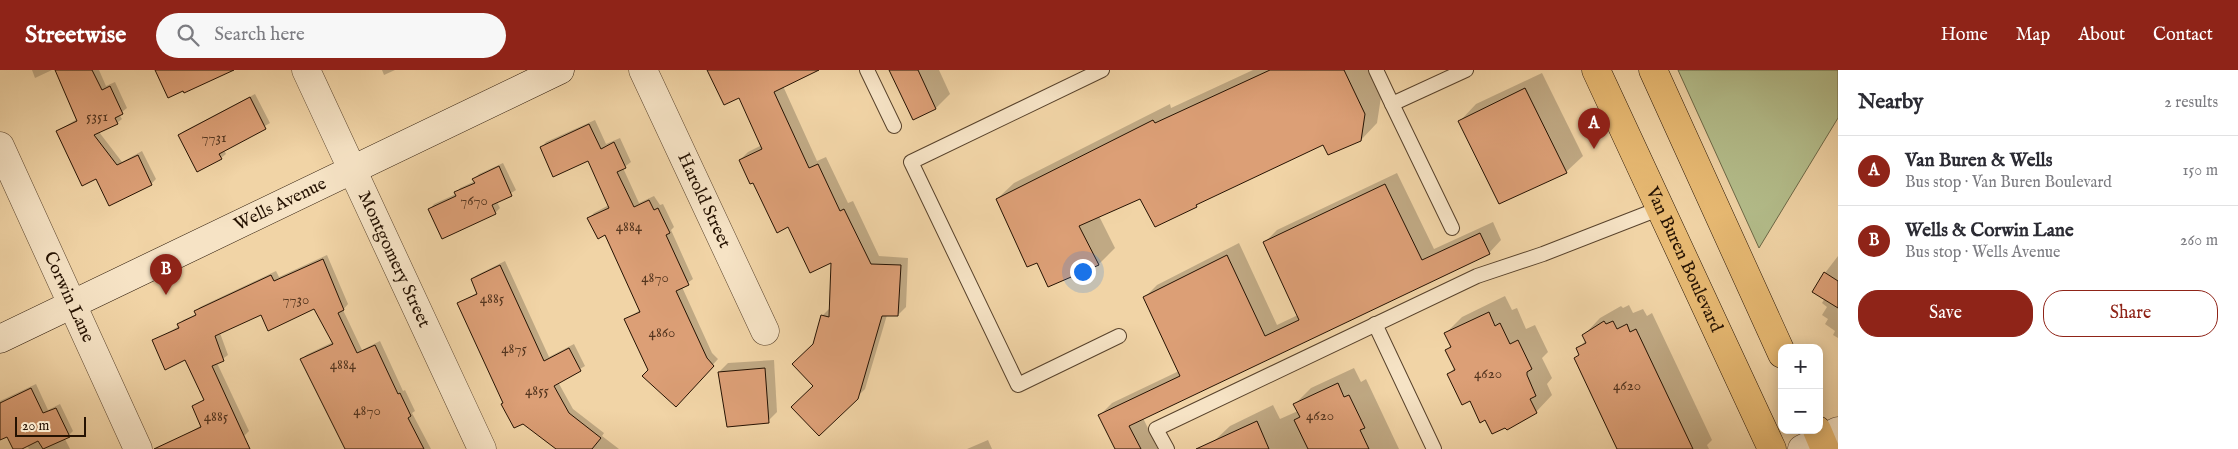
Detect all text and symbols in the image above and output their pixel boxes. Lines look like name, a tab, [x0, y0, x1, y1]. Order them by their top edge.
search box	[156, 13, 506, 58]
text: Streetwise	[25, 20, 126, 51]
icon: search	[174, 21, 202, 49]
text: Search here	[214, 23, 305, 47]
text: Home	[1941, 24, 1988, 47]
text: Map	[2016, 24, 2050, 47]
text: About	[2078, 24, 2125, 47]
text: Contact	[2153, 24, 2213, 47]
text: Nearby	[1858, 89, 1923, 116]
text: 2 results	[2164, 93, 2218, 113]
house number: 5351	[86, 107, 108, 126]
pin: A	[1578, 108, 1610, 149]
house number: 7731	[201, 128, 227, 147]
street label: Harold Street	[672, 149, 736, 252]
text: Van Buren & Wells	[1905, 149, 2052, 173]
text: A	[1869, 161, 1879, 181]
text: 150 m	[2183, 161, 2218, 181]
street label: Wells Avenue	[230, 172, 330, 236]
text: Bus stop · Van Buren Boulevard	[1905, 173, 2112, 193]
street label: Van Buren Boulevard	[1640, 182, 1728, 336]
street label: Montgomery Street	[352, 188, 436, 331]
house number: 7670	[460, 191, 488, 210]
house number: 4884	[616, 217, 643, 236]
text: Wells & Corwin Lane	[1905, 219, 2074, 243]
text: B	[1869, 231, 1879, 251]
text: 260 m	[2180, 231, 2218, 251]
text: Bus stop · Wells Avenue	[1905, 243, 2060, 263]
street label: Corwin Lane	[38, 248, 100, 346]
pin: B	[150, 254, 182, 295]
your location	[1070, 259, 1096, 285]
house number: 4870	[641, 268, 669, 287]
house number: 4885	[480, 289, 505, 308]
house number: 7730	[282, 290, 310, 309]
button: Save	[1858, 290, 2033, 337]
button: Share	[2043, 290, 2218, 337]
house number: 4860	[649, 323, 675, 342]
house number: 4875	[501, 339, 527, 358]
map controls	[1778, 344, 1823, 434]
button: +	[1778, 344, 1823, 389]
house number: 4884	[330, 355, 357, 374]
house number: 4620	[1474, 364, 1502, 383]
house number: 4620	[1613, 376, 1641, 395]
house number: 4855	[525, 381, 550, 400]
button: −	[1778, 389, 1823, 434]
house number: 4870	[353, 401, 381, 420]
house number: 4620	[1306, 406, 1334, 425]
house number: 4885	[204, 407, 229, 426]
scale bar	[15, 414, 86, 437]
text: 20 m	[22, 417, 49, 435]

